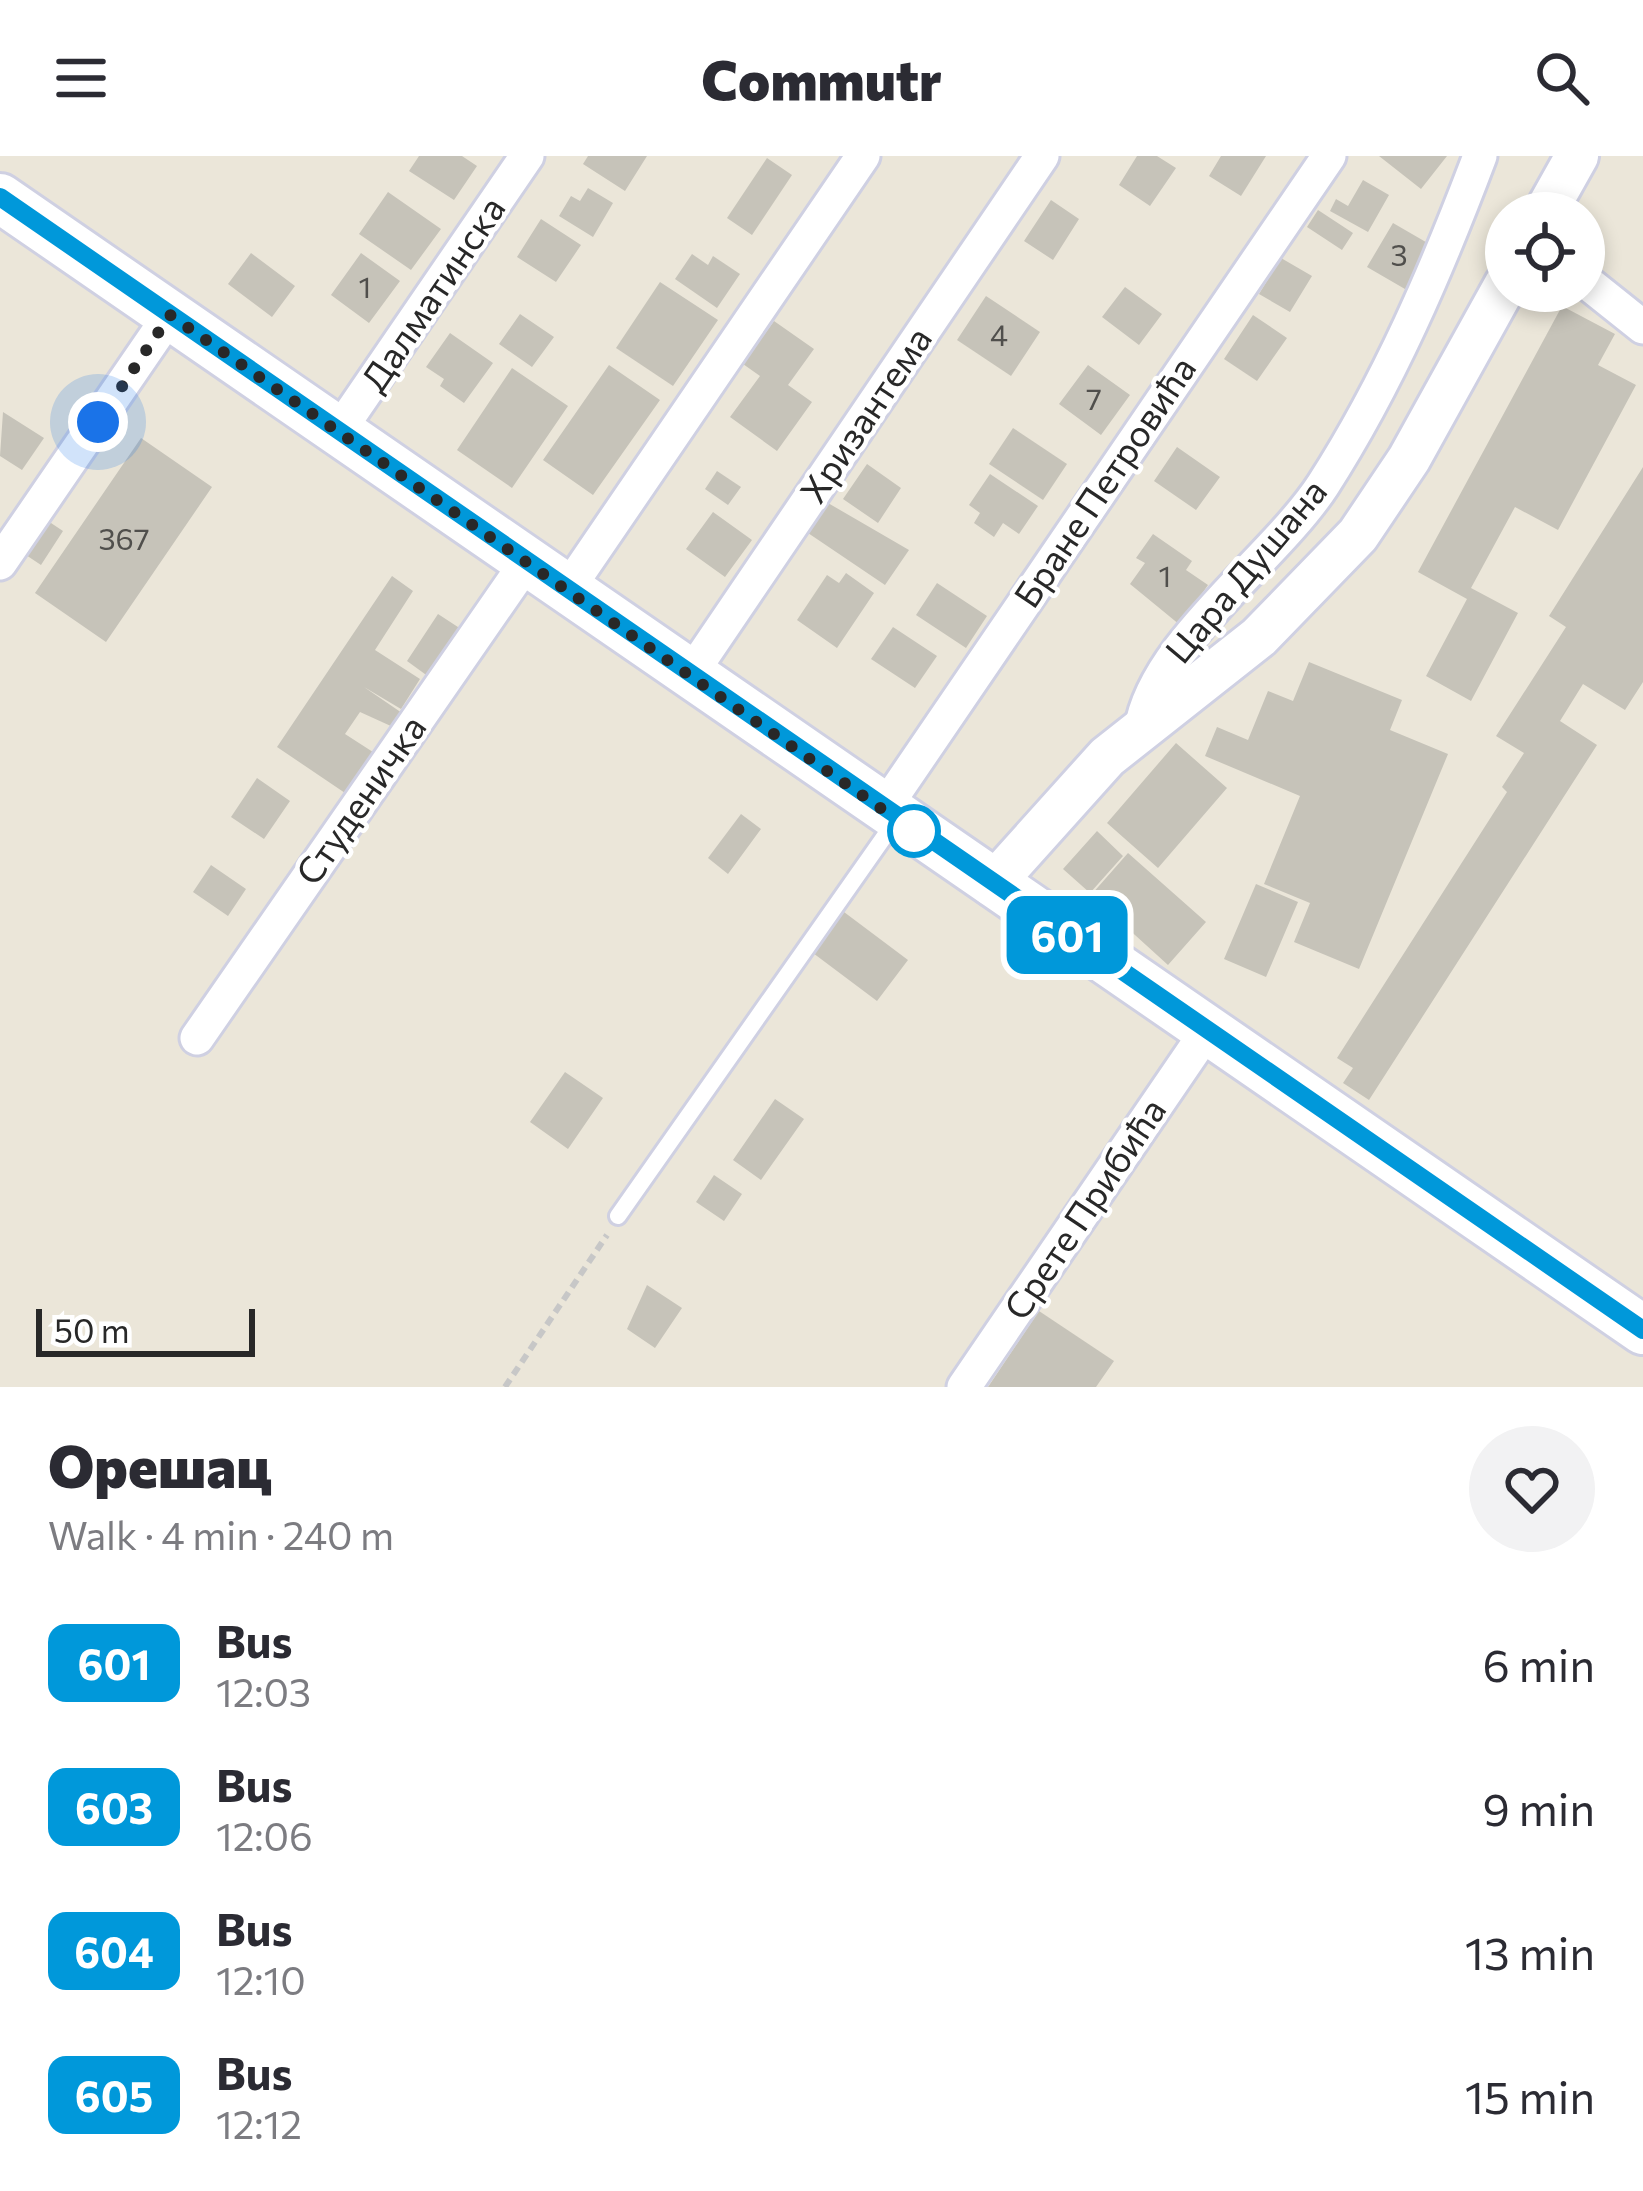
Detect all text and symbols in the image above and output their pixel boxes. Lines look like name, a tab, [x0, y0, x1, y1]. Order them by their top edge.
icon: menu	[48, 45, 114, 111]
text: Commutr	[701, 45, 942, 111]
icon: search	[1529, 45, 1595, 111]
street label: Далматинска	[350, 187, 513, 399]
map controls	[1485, 192, 1605, 312]
button: locate	[1485, 192, 1605, 312]
house number: 3	[1390, 235, 1408, 272]
house number: 1	[359, 267, 371, 304]
house number: 4	[990, 315, 1008, 352]
street label: Хризантема	[789, 318, 939, 510]
street label: Бране Петровића	[1003, 347, 1204, 615]
house number: 7	[1086, 379, 1102, 416]
your location	[68, 392, 128, 452]
street label: Цара Душана	[1155, 469, 1334, 671]
house number: 367	[98, 519, 150, 556]
house number: 1	[1159, 556, 1171, 593]
street label: Студеничка	[285, 706, 434, 892]
unlabelled marker	[889, 806, 939, 856]
line badge: 601	[998, 896, 1136, 974]
text: 601	[1031, 909, 1103, 961]
street label: Срете Прибића	[993, 1089, 1174, 1327]
scale bar	[36, 1303, 255, 1356]
text: 50 m	[54, 1309, 130, 1350]
button: heart	[1469, 1426, 1595, 1552]
text: Орешац	[48, 1430, 272, 1500]
text: Walk · 4 min · 240 m	[48, 1510, 394, 1558]
text: Bus	[216, 1612, 292, 1667]
text: 6 min	[1482, 1636, 1595, 1691]
text: 601	[78, 1637, 150, 1689]
text: 12:03	[216, 1667, 311, 1715]
text: Bus	[216, 1756, 292, 1811]
text: 9 min	[1482, 1780, 1595, 1835]
text: 603	[75, 1781, 153, 1833]
text: 12:06	[216, 1811, 313, 1859]
text: Bus	[216, 1900, 292, 1955]
text: 13 min	[1465, 1924, 1595, 1979]
text: 604	[74, 1925, 154, 1977]
text: 12:10	[216, 1955, 306, 2003]
text: Bus	[216, 2044, 292, 2099]
text: 15 min	[1465, 2068, 1595, 2123]
text: 605	[75, 2069, 153, 2121]
text: 12:12	[216, 2099, 302, 2147]

